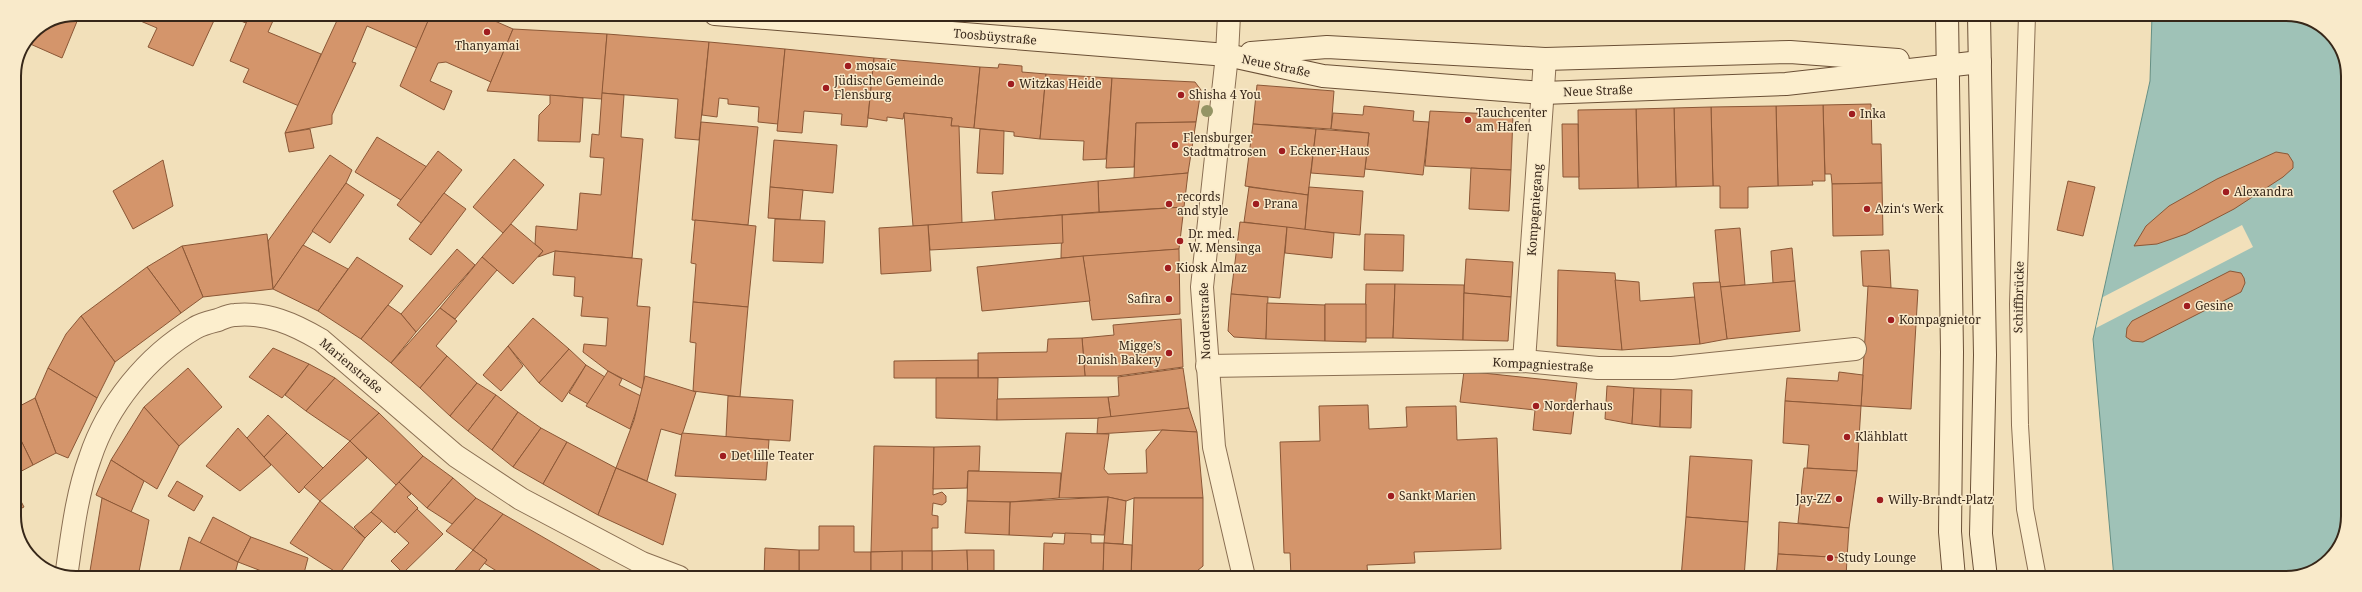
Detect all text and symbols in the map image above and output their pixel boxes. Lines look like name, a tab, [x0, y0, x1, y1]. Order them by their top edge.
street label: Toosbüystraße	[953, 24, 1038, 49]
marker: Thanyamai	[482, 27, 492, 37]
place label: Thanyamai	[455, 37, 520, 54]
street label: Neue Straße	[1240, 50, 1312, 81]
place label: mosaic	[856, 57, 896, 74]
marker: mosaic	[843, 61, 853, 71]
place label: Jüdische Gemeinde Flensburg	[833, 72, 944, 103]
place label: Witzkas Heide	[1019, 75, 1102, 92]
marker: Witzkas Heide	[1006, 79, 1016, 89]
street label: Neue Straße	[1563, 81, 1633, 100]
marker: Jüdische Gemeinde Flensburg	[821, 83, 831, 93]
place label: Shisha 4 You	[1189, 86, 1261, 103]
marker: Shisha 4 You	[1176, 90, 1186, 100]
place label: Tauchcenter am Hafen	[1476, 104, 1548, 135]
place label: Inka	[1860, 105, 1886, 122]
marker: Inka	[1847, 109, 1857, 119]
marker: Tauchcenter am Hafen	[1463, 115, 1473, 125]
place label: Flensburger Stadtmatrosen	[1183, 129, 1267, 160]
marker: Flensburger Stadtmatrosen	[1170, 140, 1180, 150]
place label: Eckener-Haus	[1290, 142, 1369, 159]
marker: Eckener-Haus	[1277, 146, 1287, 156]
street label: Kompagniegang	[1523, 163, 1546, 257]
place label: Alexandra	[2234, 183, 2294, 200]
marker: Alexandra	[2221, 187, 2231, 197]
place label: records and style	[1177, 188, 1229, 219]
place label: Prana	[1264, 195, 1298, 212]
marker: records and style	[1164, 199, 1174, 209]
marker: Prana	[1251, 199, 1261, 209]
place label: Azin‘s Werk	[1875, 200, 1945, 217]
marker: Azin‘s Werk	[1862, 204, 1872, 214]
place label: Dr. med. W. Mensinga	[1188, 225, 1261, 256]
marker: Dr. med. W. Mensinga	[1175, 236, 1185, 246]
place label: Kiosk Almaz	[1176, 259, 1247, 276]
street label: Schiffbrücke	[2009, 261, 2028, 333]
marker: Kiosk Almaz	[1163, 263, 1173, 273]
street label: Norderstraße	[1195, 282, 1214, 360]
place label: Safira	[1128, 290, 1161, 307]
marker: Safira	[1164, 294, 1174, 304]
place label: Gesine	[2195, 297, 2233, 314]
marker: Gesine	[2182, 301, 2192, 311]
place label: Kompagnietor	[1899, 311, 1981, 328]
marker: Kompagnietor	[1886, 315, 1896, 325]
street label: Marienstraße	[316, 334, 387, 397]
place label: Migge’s Danish Bakery	[1078, 337, 1161, 368]
marker: Migge’s Danish Bakery	[1164, 348, 1174, 358]
street label: Kompagniestraße	[1492, 353, 1594, 376]
place label: Norderhaus	[1544, 397, 1613, 414]
marker: Norderhaus	[1531, 401, 1541, 411]
place label: Klähblatt	[1855, 428, 1908, 445]
marker: Klähblatt	[1842, 432, 1852, 442]
place label: Det lille Teater	[731, 447, 815, 464]
marker: Det lille Teater	[718, 451, 728, 461]
place label: Sankt Marien	[1399, 487, 1476, 504]
place label: Jay-ZZ	[1794, 490, 1831, 507]
marker: Sankt Marien	[1386, 491, 1396, 501]
place label: Willy-Brandt-Platz	[1888, 491, 1994, 508]
marker: Jay-ZZ	[1834, 494, 1844, 504]
marker: Willy-Brandt-Platz	[1875, 495, 1885, 505]
place label: Study Lounge	[1838, 549, 1916, 566]
marker: Study Lounge	[1825, 553, 1835, 563]

